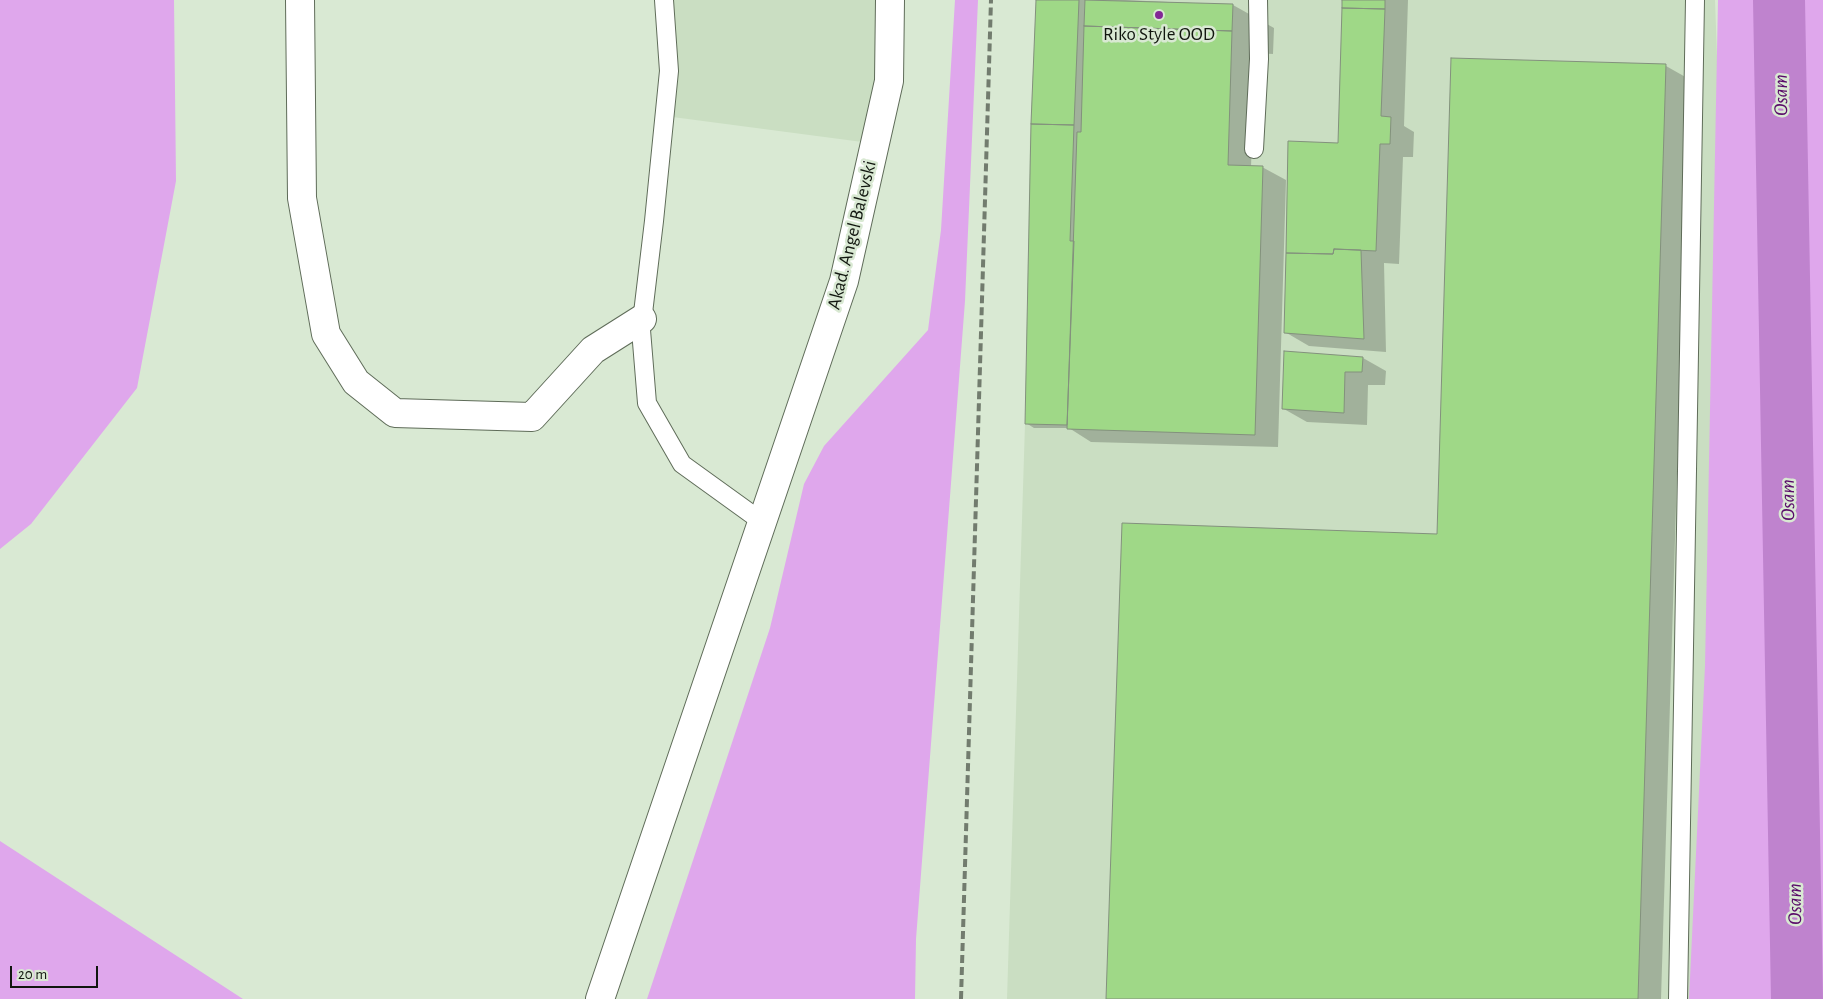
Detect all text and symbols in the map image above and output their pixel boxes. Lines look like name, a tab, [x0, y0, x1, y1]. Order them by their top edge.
marker: Riko Style OOD	[1153, 9, 1165, 21]
place label: Riko Style OOD	[1103, 23, 1215, 45]
water label: Osam	[1769, 74, 1793, 116]
street label: Akad. Angel Balevski	[822, 158, 882, 312]
water label: Osam	[1776, 479, 1800, 521]
water label: Osam	[1783, 883, 1807, 925]
scale bar	[12, 956, 100, 988]
text: 20 m	[18, 967, 47, 982]

